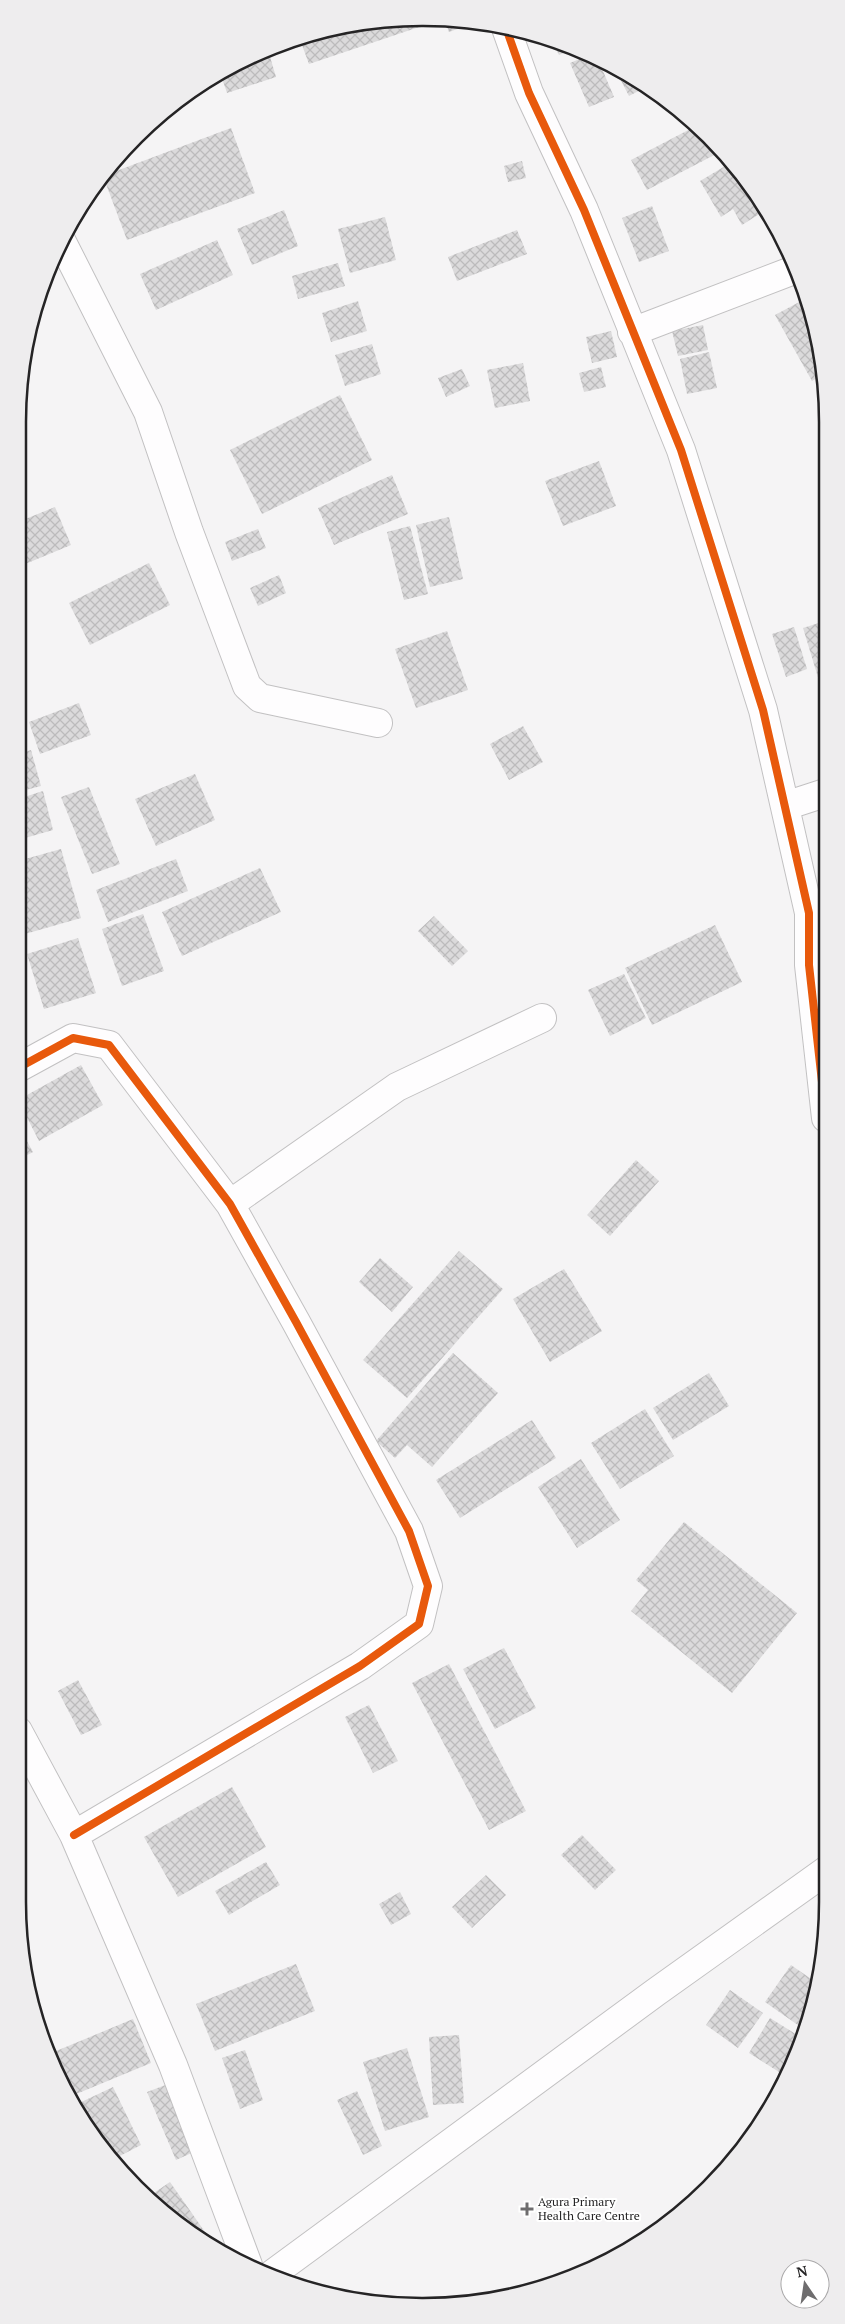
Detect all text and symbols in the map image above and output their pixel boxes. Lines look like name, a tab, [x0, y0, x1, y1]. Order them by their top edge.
place label: Agura Primary Health Care Centre	[538, 2194, 640, 2223]
marker: Agura Primary Health Care Centre	[520, 2202, 534, 2216]
north arrow	[780, 2259, 830, 2309]
text: N	[795, 2260, 810, 2281]

